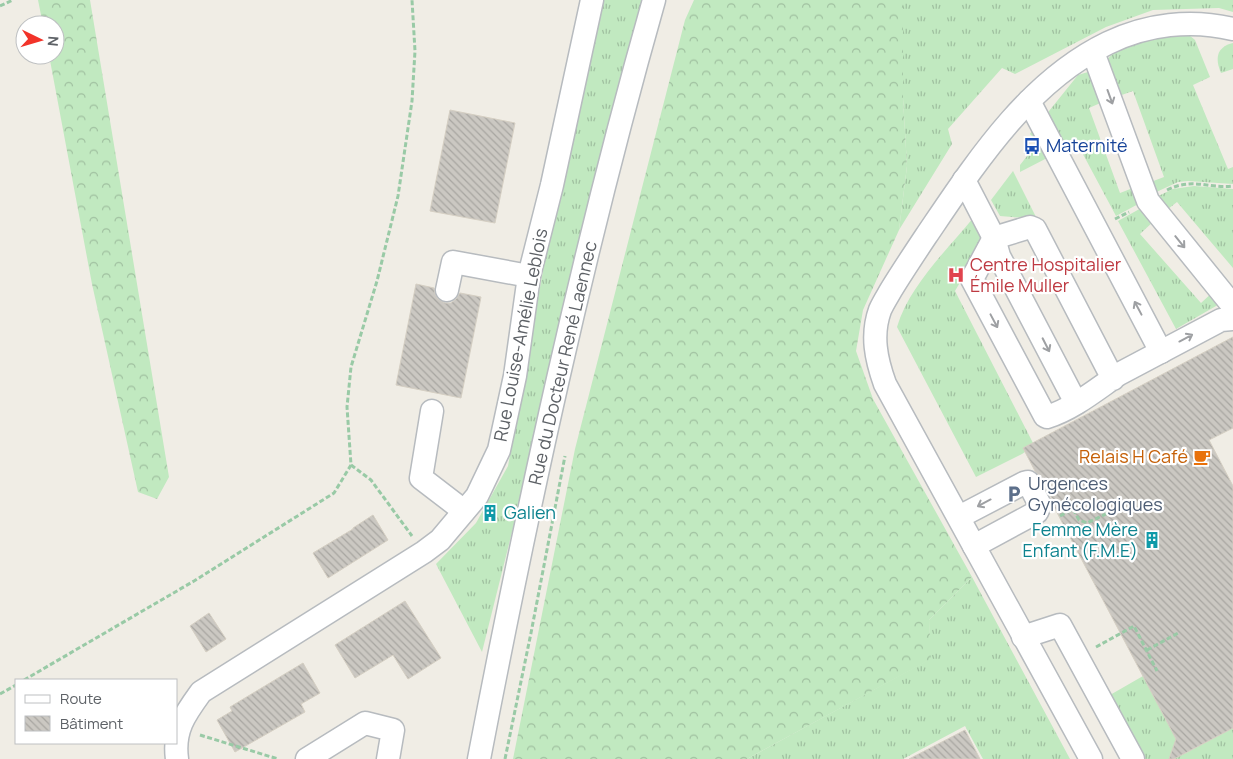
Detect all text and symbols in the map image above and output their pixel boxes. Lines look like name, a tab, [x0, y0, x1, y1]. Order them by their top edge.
north arrow	[15, 15, 65, 65]
text: N	[44, 35, 63, 47]
one-way arrow	[1106, 89, 1115, 104]
place label: Maternité	[1046, 133, 1128, 157]
bus stop icon: Maternité	[1022, 136, 1042, 156]
street label: Rue Louise-Amélie Leblois	[488, 226, 552, 443]
one-way arrow	[1175, 235, 1186, 248]
street label: Rue du Docteur René Laennec	[522, 238, 602, 487]
place label: Centre Hospitalier Émile Muller	[970, 252, 1122, 297]
hospital icon: Centre Hospitalier Émile Muller	[946, 265, 966, 285]
one-way arrow	[1133, 301, 1143, 316]
one-way arrow	[990, 313, 1000, 327]
one-way arrow	[1178, 333, 1193, 342]
one-way arrow	[1042, 337, 1051, 352]
place label: Relais H Café	[1079, 444, 1188, 468]
cafe icon: Relais H Café	[1192, 447, 1212, 467]
place label: Urgences Gynécologiques	[1028, 471, 1163, 516]
parking icon: Urgences Gynécologiques	[1004, 484, 1024, 504]
one-way arrow	[977, 499, 992, 508]
place label: Galien	[504, 500, 556, 524]
building icon: Galien	[480, 503, 500, 523]
place label: Femme Mère Enfant (F.M.E)	[1023, 517, 1138, 562]
building icon: Femme Mère Enfant (F.M.E)	[1142, 530, 1162, 550]
legend	[15, 679, 178, 744]
text: Route	[60, 688, 102, 709]
text: Bâtiment	[60, 713, 123, 734]

